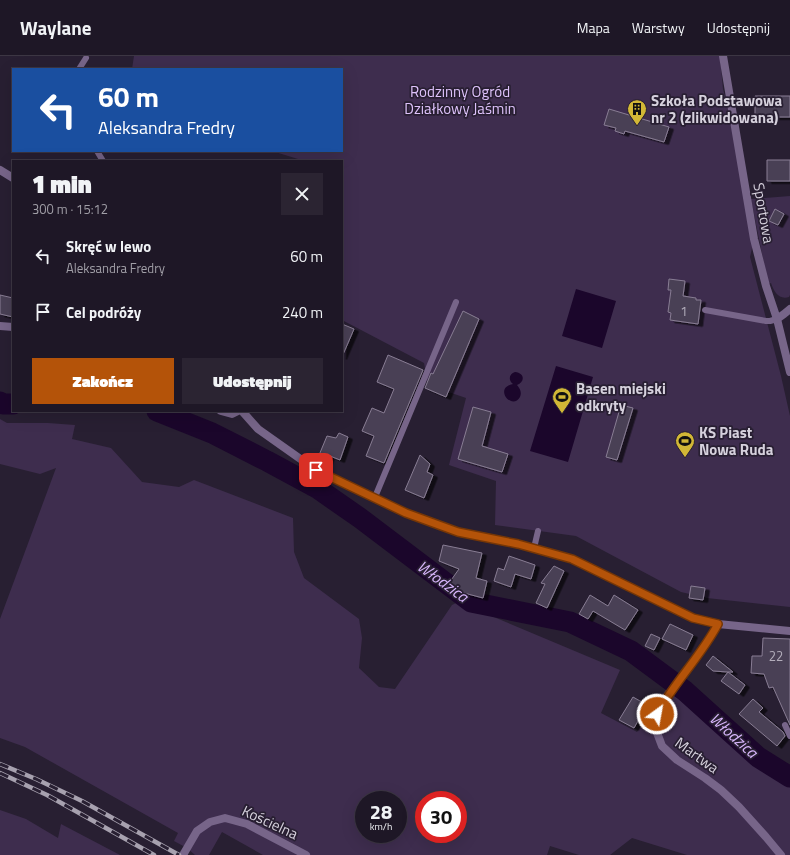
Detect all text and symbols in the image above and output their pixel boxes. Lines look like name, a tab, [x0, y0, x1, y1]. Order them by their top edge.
text: Waylane	[20, 13, 92, 42]
text: Mapa	[577, 17, 610, 38]
text: Warstwy	[632, 17, 685, 38]
text: Udostępnij	[707, 17, 770, 38]
text: 60 m	[98, 75, 159, 118]
park label: Rodzinny Ogród Działkowy Jaśmin	[404, 80, 516, 120]
icon: left	[32, 84, 84, 136]
place label: Szkoła Podstawowa nr 2 (zlikwidowana)	[651, 89, 783, 129]
building icon: Szkoła Podstawowa nr 2 (zlikwidowana)	[626, 98, 648, 126]
text: Aleksandra Fredry	[98, 114, 235, 141]
text: 1 min	[32, 166, 92, 202]
button: close	[281, 173, 323, 215]
street label: Sportowa	[747, 181, 781, 246]
text: 300 m · 15:12	[32, 199, 108, 219]
text: Skręć w lewo	[66, 235, 151, 258]
icon: left	[32, 245, 54, 267]
text: 60 m	[290, 245, 323, 268]
text: Aleksandra Fredry	[66, 258, 165, 278]
icon: arrive	[32, 301, 54, 323]
text: Cel podróży	[66, 301, 141, 324]
text: 240 m	[282, 301, 323, 324]
house number: 1	[680, 301, 688, 321]
button: Zakończ	[32, 358, 174, 404]
button: Udostępnij	[182, 358, 323, 404]
place label: Basen miejski odkryty	[576, 377, 666, 417]
sports icon: Basen miejski odkryty	[551, 386, 573, 414]
place label: KS Piast Nowa Ruda	[699, 421, 774, 461]
sports icon: KS Piast Nowa Ruda	[674, 430, 696, 458]
pin	[299, 453, 333, 487]
icon: arrive	[305, 459, 327, 481]
water label: Włodzica	[413, 554, 474, 608]
house number: 22	[769, 646, 783, 666]
position arrow	[636, 693, 678, 735]
water label: Włodzica	[704, 707, 764, 764]
street label: Martwa	[670, 731, 724, 779]
speed limit sign: 30	[415, 791, 467, 843]
text: 28	[370, 796, 392, 827]
street label: Kościelna	[238, 799, 302, 845]
text: km/h	[370, 819, 392, 834]

